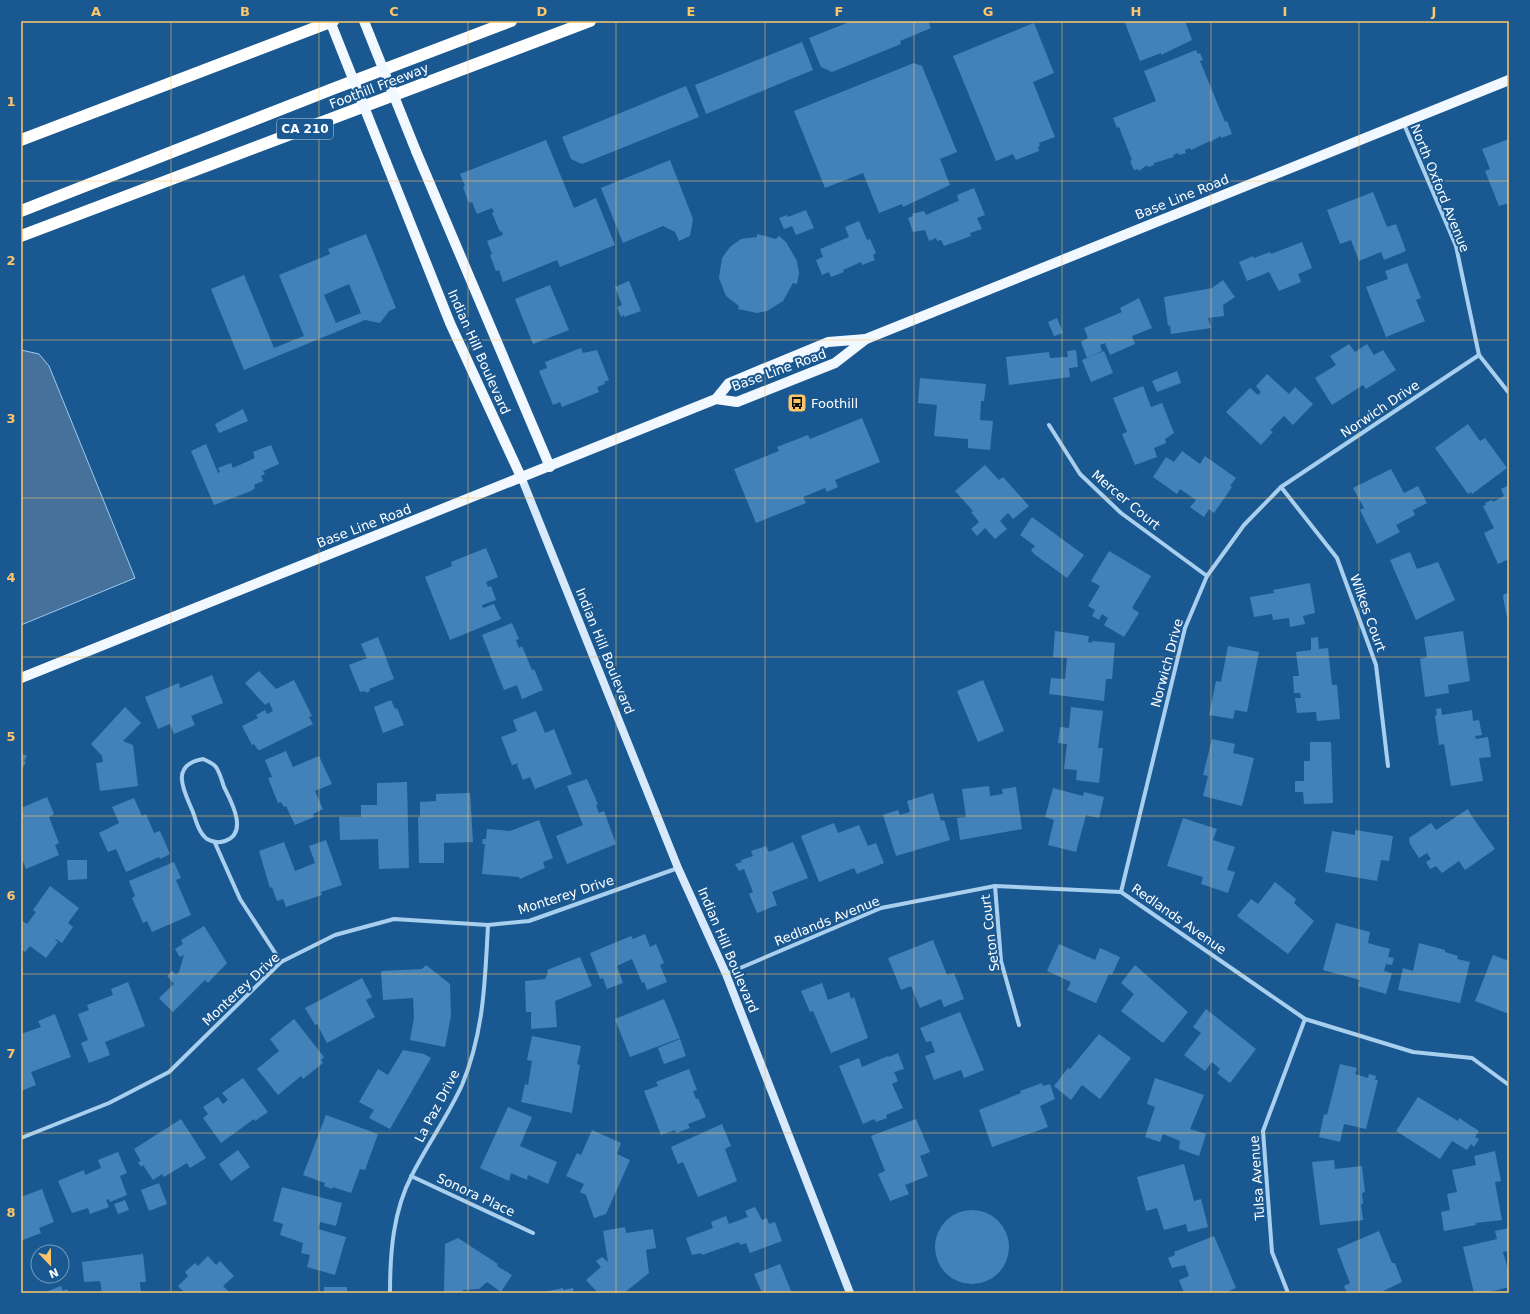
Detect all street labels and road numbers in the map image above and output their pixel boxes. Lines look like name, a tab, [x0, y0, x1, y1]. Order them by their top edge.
street label: Foothill Freeway	[327, 60, 431, 112]
road number: CA 210	[277, 119, 333, 139]
street label: North Oxford Avenue	[1407, 122, 1473, 254]
street label: Base Line Road	[1133, 171, 1231, 223]
street label: Indian Hill Boulevard	[445, 287, 513, 417]
street label: Base Line Road	[730, 346, 828, 394]
street label: Norwich Drive	[1338, 377, 1422, 441]
street label: Mercer Court	[1089, 467, 1163, 533]
street label: Base Line Road	[315, 501, 413, 551]
street label: Wilkes Court	[1347, 572, 1389, 654]
street label: Indian Hill Boulevard	[573, 586, 637, 716]
street label: Norwich Drive	[1148, 617, 1186, 709]
street label: Monterey Drive	[516, 872, 616, 918]
street label: Redlands Avenue	[1129, 881, 1229, 957]
street label: Indian Hill Boulevard	[695, 885, 761, 1015]
street label: Redlands Avenue	[772, 893, 882, 949]
street label: Seton Court	[978, 894, 1002, 972]
street label: Monterey Drive	[199, 949, 283, 1029]
street label: La Paz Drive	[412, 1067, 462, 1145]
street label: Tulsa Avenue	[1247, 1135, 1268, 1222]
street label: Sonora Place	[435, 1170, 517, 1220]

